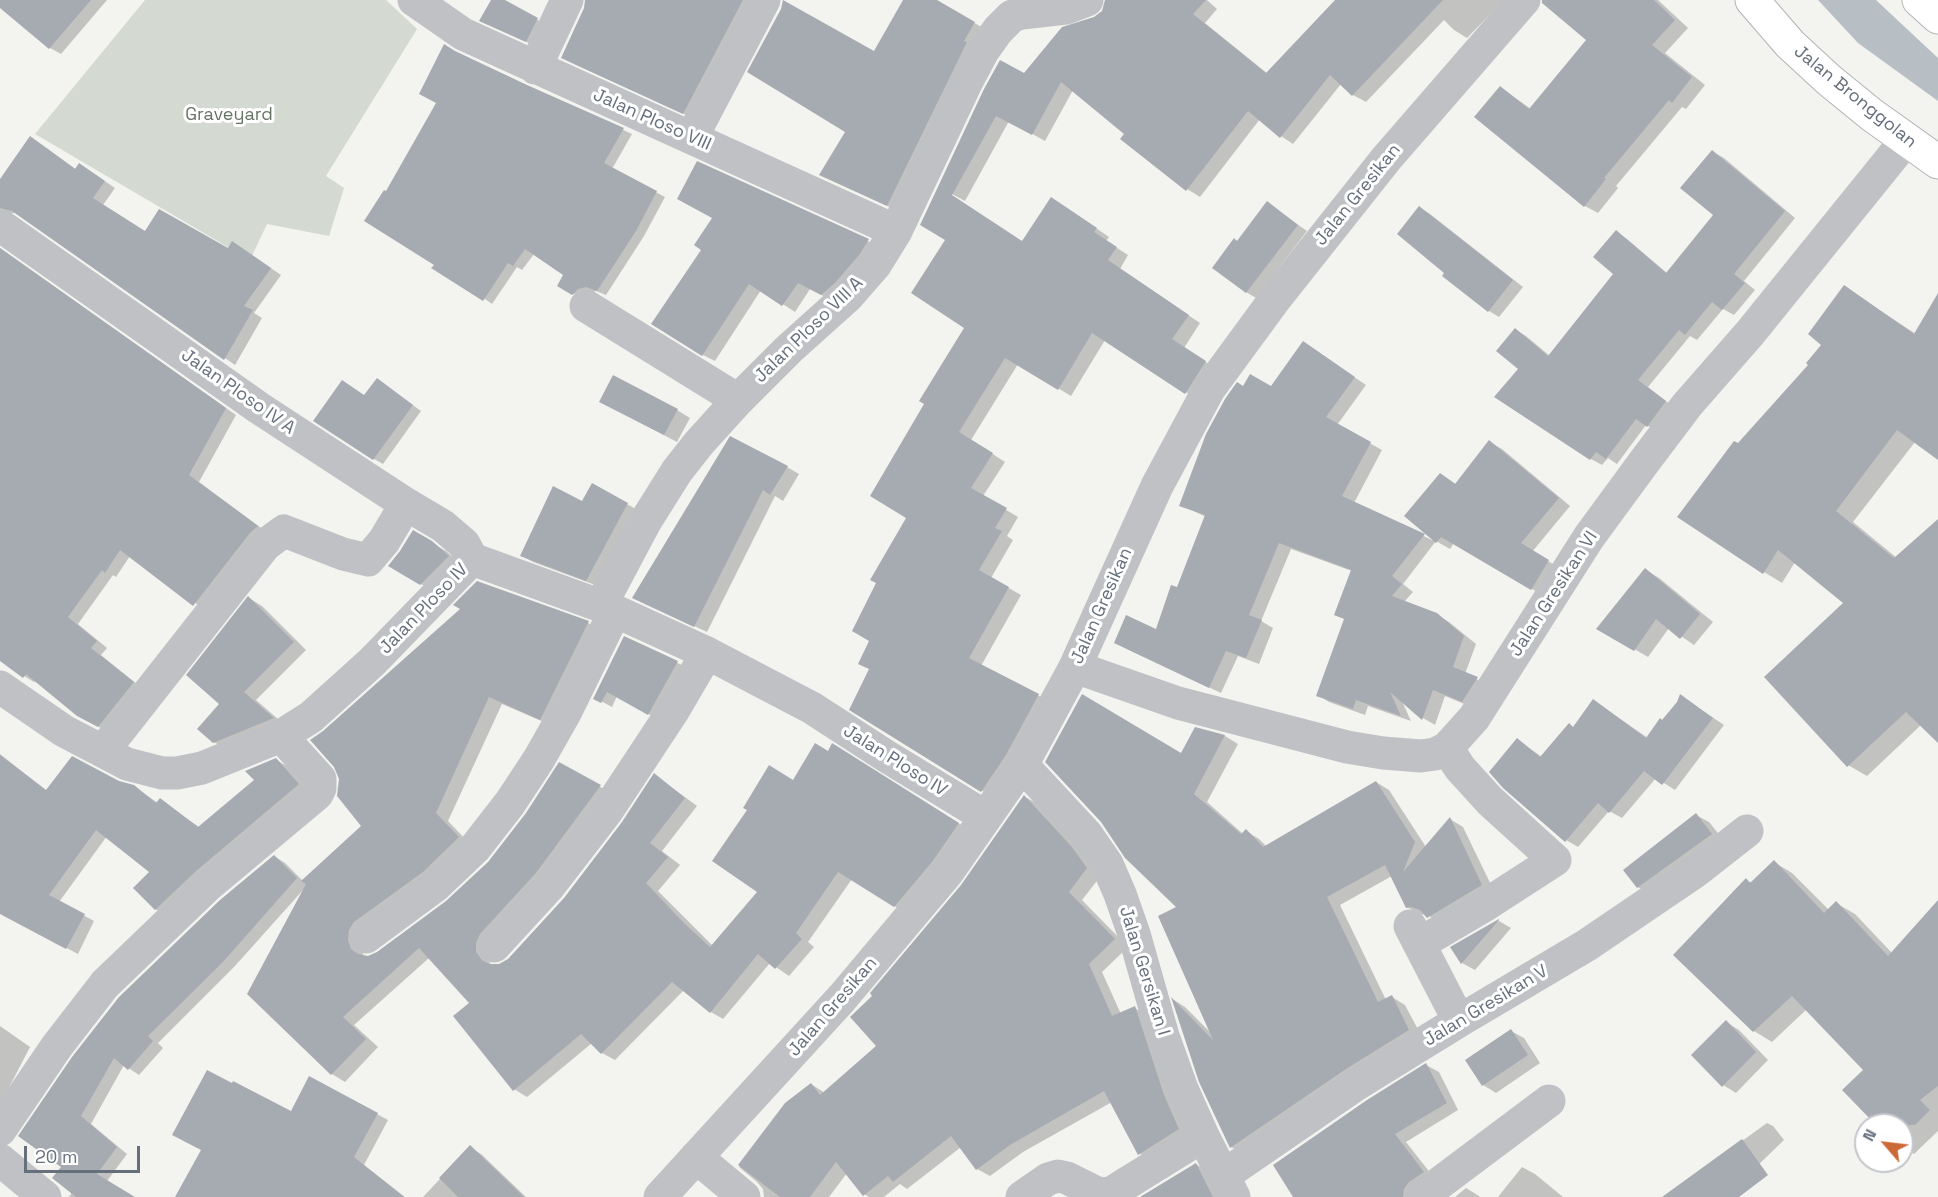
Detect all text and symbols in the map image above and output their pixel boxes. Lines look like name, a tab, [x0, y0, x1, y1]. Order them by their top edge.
street label: Jalan Bronggolan	[1789, 41, 1921, 153]
street label: Jalan Ploso VIII	[590, 84, 714, 156]
park label: Graveyard	[185, 104, 273, 126]
street label: Jalan Gresikan	[1310, 140, 1406, 250]
street label: Jalan Ploso VIII A	[750, 273, 868, 387]
street label: Jalan Ploso IV A	[177, 345, 299, 439]
street label: Jalan Gresikan VI	[1505, 527, 1603, 661]
street label: Jalan Gresikan	[1067, 545, 1137, 667]
street label: Jalan Ploso IV	[375, 559, 473, 659]
street label: Jalan Ploso IV	[839, 721, 951, 801]
street label: Jalan Gersikan I	[1114, 904, 1174, 1038]
street label: Jalan Gresikan	[784, 953, 882, 1061]
street label: Jalan Gresikan V	[1420, 961, 1552, 1051]
north arrow	[1854, 1113, 1914, 1173]
text: N	[1858, 1126, 1881, 1145]
scale bar	[27, 1134, 142, 1172]
text: 20 m	[35, 1145, 78, 1168]

